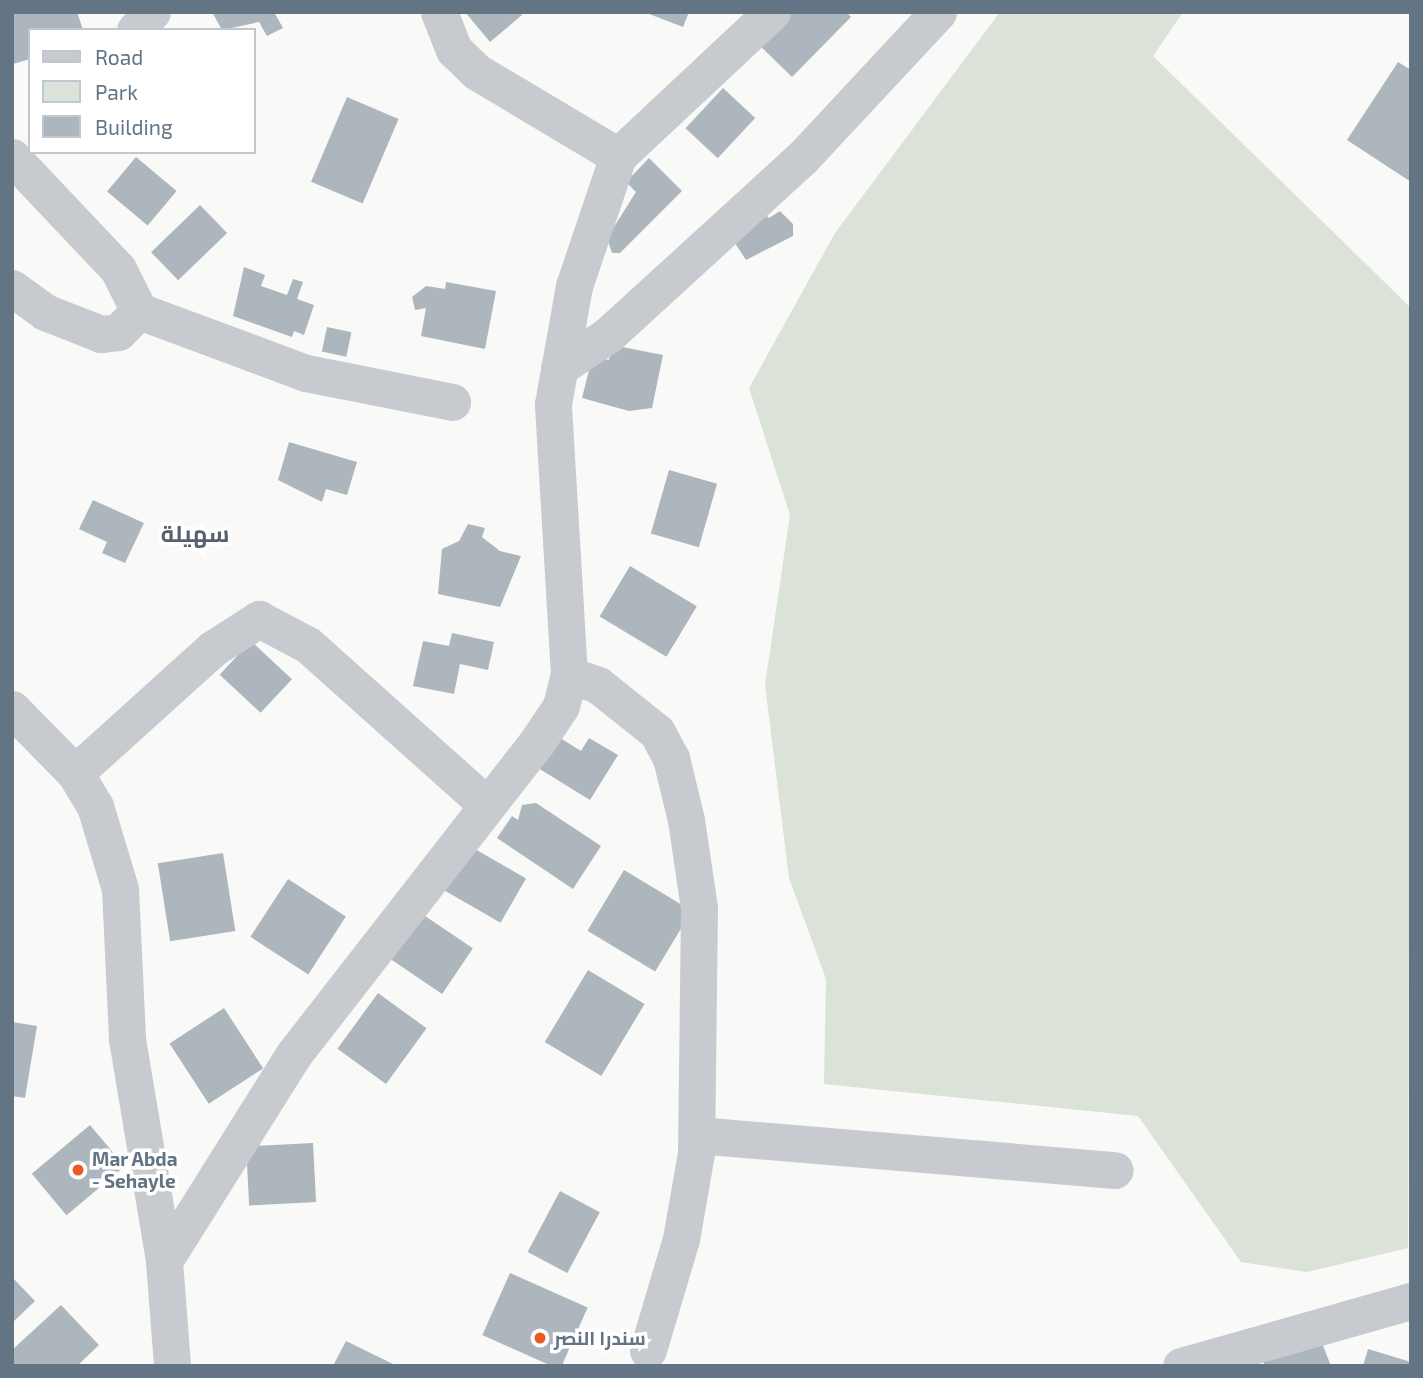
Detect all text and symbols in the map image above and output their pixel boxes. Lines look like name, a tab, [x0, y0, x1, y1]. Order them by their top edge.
legend	[28, 28, 256, 154]
text: Road	[95, 44, 143, 69]
text: Park	[95, 79, 138, 104]
text: Building	[95, 114, 173, 139]
district label: سهيلة	[161, 519, 229, 547]
place label: Mar Abda - Sehayle	[92, 1148, 178, 1192]
marker: Mar Abda - Sehayle	[70, 1162, 86, 1178]
place label: سندرا النصر	[554, 1327, 646, 1349]
marker: سندرا النصر	[532, 1330, 548, 1346]

